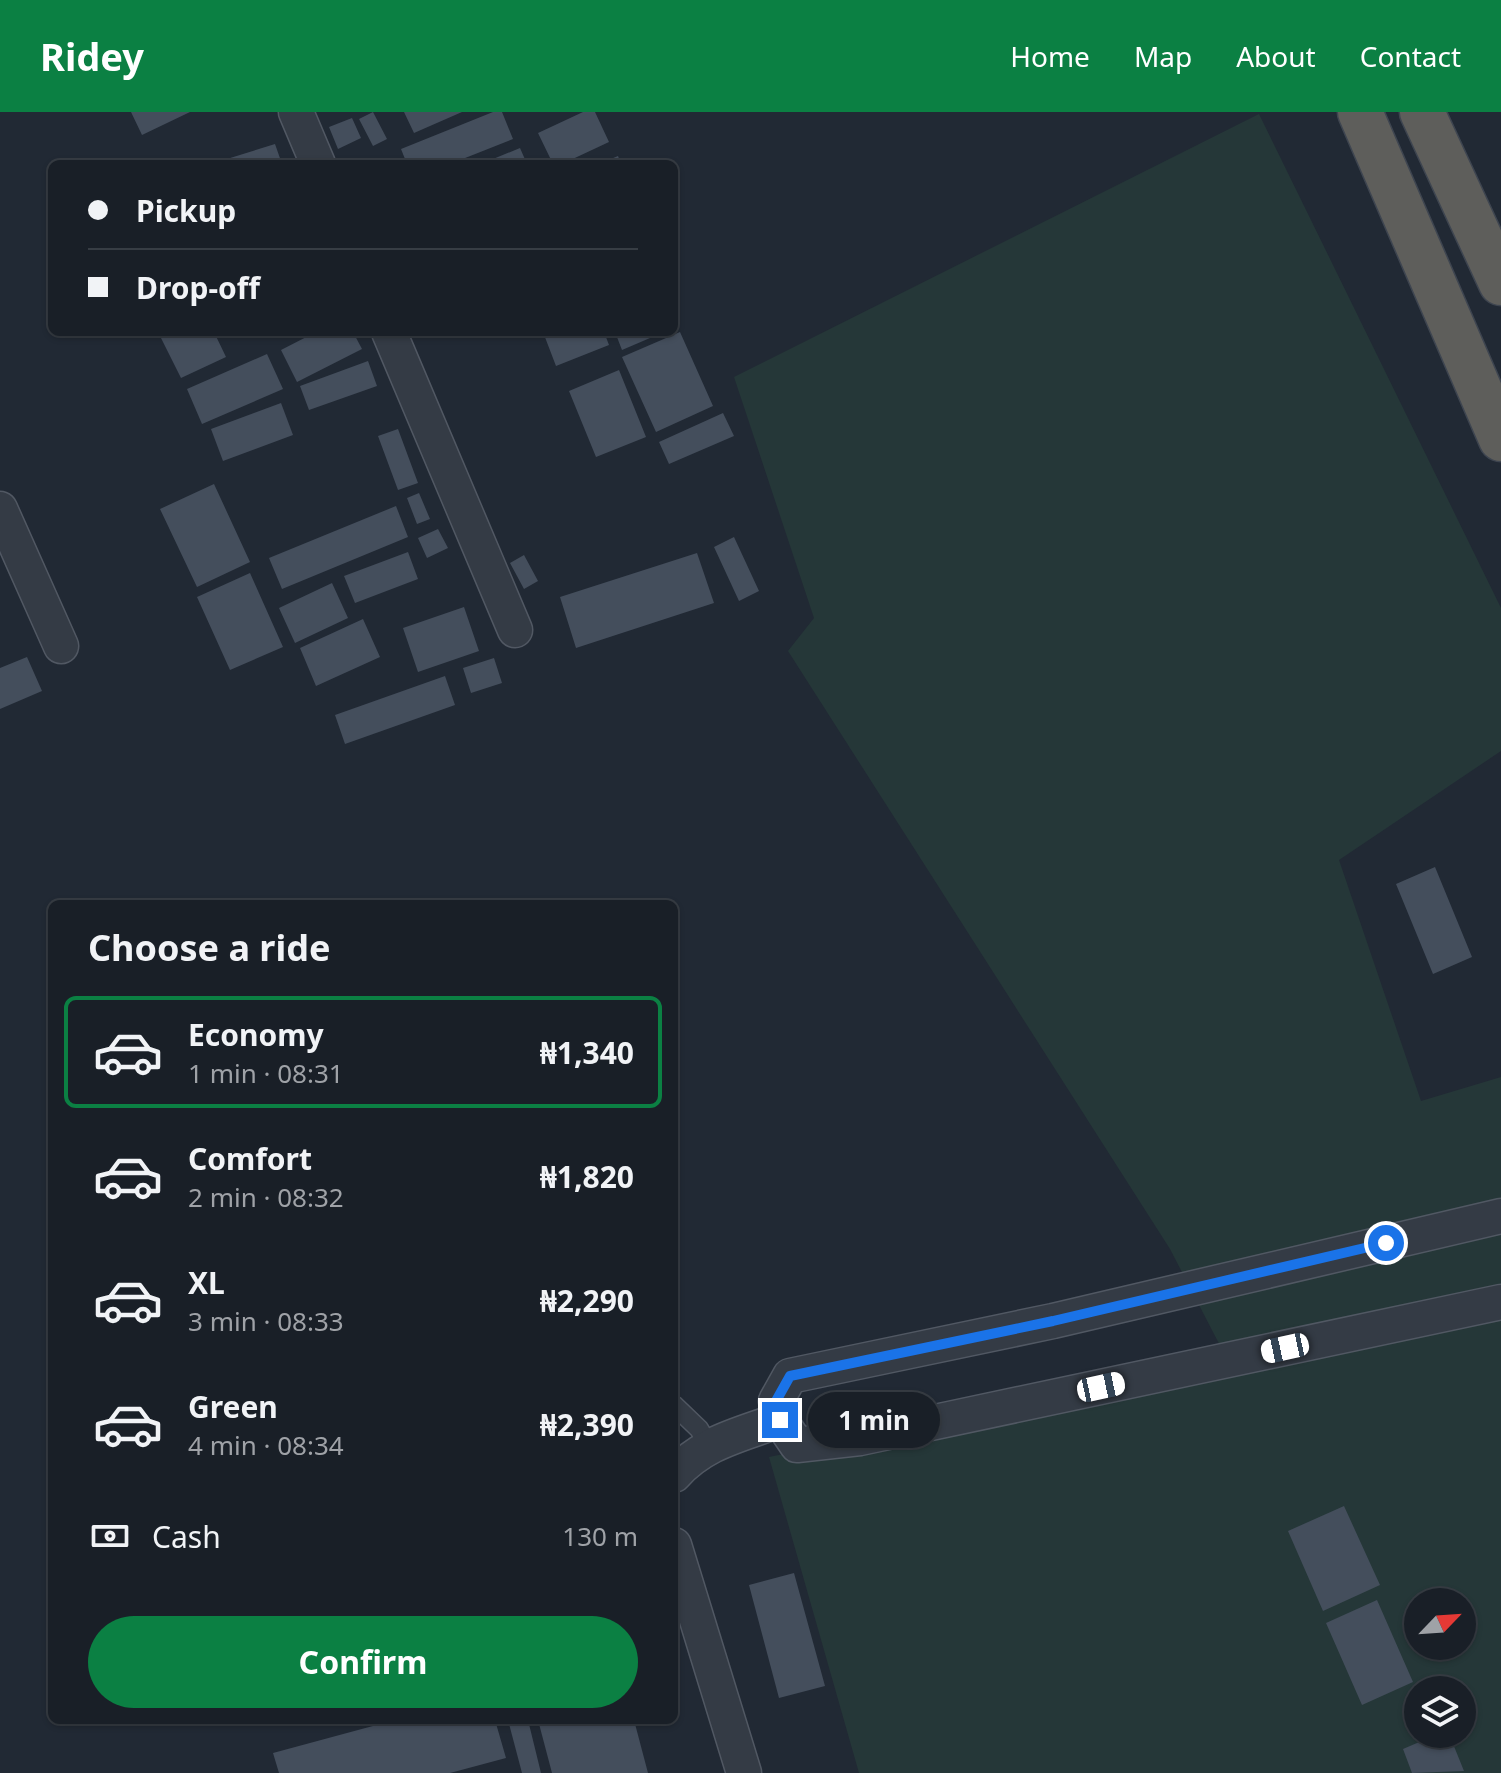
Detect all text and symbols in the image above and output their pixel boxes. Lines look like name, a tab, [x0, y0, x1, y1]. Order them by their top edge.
text: Ridey	[40, 30, 144, 82]
text: Home	[1010, 37, 1090, 75]
text: Map	[1134, 37, 1192, 75]
text: About	[1236, 37, 1316, 75]
text: Contact	[1360, 37, 1461, 75]
text: Pickup	[136, 190, 236, 231]
text: Drop-off	[136, 267, 260, 308]
text: Choose a ride	[88, 923, 330, 972]
text: Economy	[188, 1014, 324, 1055]
icon: car	[92, 1016, 164, 1088]
text: ₦1,340	[540, 1032, 634, 1073]
text: 1 min · 08:31	[188, 1055, 344, 1091]
text: Comfort	[188, 1138, 312, 1179]
icon: car	[92, 1140, 164, 1212]
text: ₦1,820	[540, 1156, 634, 1197]
text: 2 min · 08:32	[188, 1179, 344, 1215]
route start	[1368, 1225, 1404, 1261]
text: XL	[188, 1262, 225, 1303]
icon: car	[92, 1264, 164, 1336]
text: ₦2,290	[540, 1280, 634, 1321]
text: 3 min · 08:33	[188, 1303, 344, 1339]
car	[1259, 1331, 1311, 1365]
car	[1075, 1370, 1127, 1404]
text: Green	[188, 1386, 278, 1427]
icon: car	[92, 1388, 164, 1460]
callout: 1 min	[808, 1392, 940, 1448]
route end	[762, 1402, 798, 1438]
text: 1 min	[838, 1402, 910, 1438]
text: ₦2,390	[540, 1404, 634, 1445]
text: 4 min · 08:34	[188, 1427, 344, 1463]
icon: cash	[88, 1514, 132, 1558]
text: Cash	[152, 1516, 221, 1557]
text: 130 m	[562, 1518, 638, 1554]
north arrow	[1404, 1588, 1476, 1660]
map controls	[1404, 1588, 1476, 1748]
button: Confirm	[88, 1616, 638, 1708]
button: layers	[1404, 1676, 1476, 1748]

